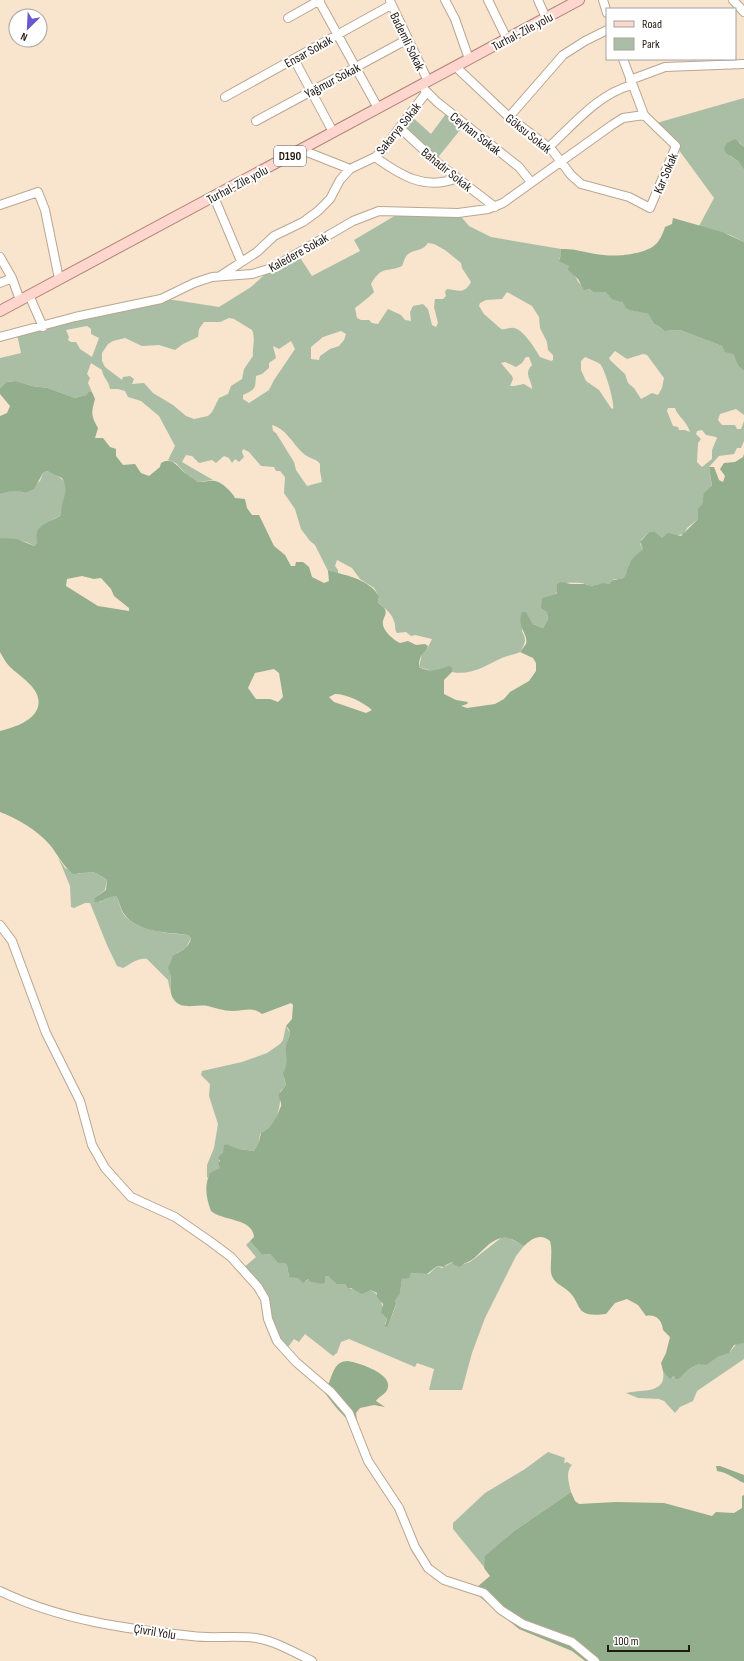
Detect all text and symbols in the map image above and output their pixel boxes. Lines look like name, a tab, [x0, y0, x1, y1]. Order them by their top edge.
north arrow	[8, 8, 48, 48]
legend	[606, 8, 736, 60]
street label: Turhal-Zile yolu	[489, 9, 556, 55]
street label: Bademli Sokak	[386, 10, 428, 73]
text: Road	[642, 17, 662, 32]
text: N	[19, 29, 29, 44]
street label: Ensar Sokak	[282, 32, 335, 72]
text: Park	[642, 37, 660, 52]
street label: Yağmur Sokak	[302, 60, 363, 102]
street label: Sakarya Sokak	[373, 99, 425, 158]
street label: Ceyhan Sokak	[447, 109, 504, 159]
street label: Göksu Sokak	[502, 110, 555, 157]
street label: Bahadır Sokak	[418, 144, 475, 195]
road number: D190	[274, 146, 306, 166]
street label: Kar Sokak	[650, 151, 682, 196]
street label: Turhal-Zile yolu	[204, 162, 271, 208]
street label: Kaledere Sokak	[266, 230, 331, 276]
street label: Çivril Yolu	[133, 1621, 177, 1643]
scale bar	[608, 1627, 689, 1653]
text: 100 m	[614, 1634, 639, 1649]

